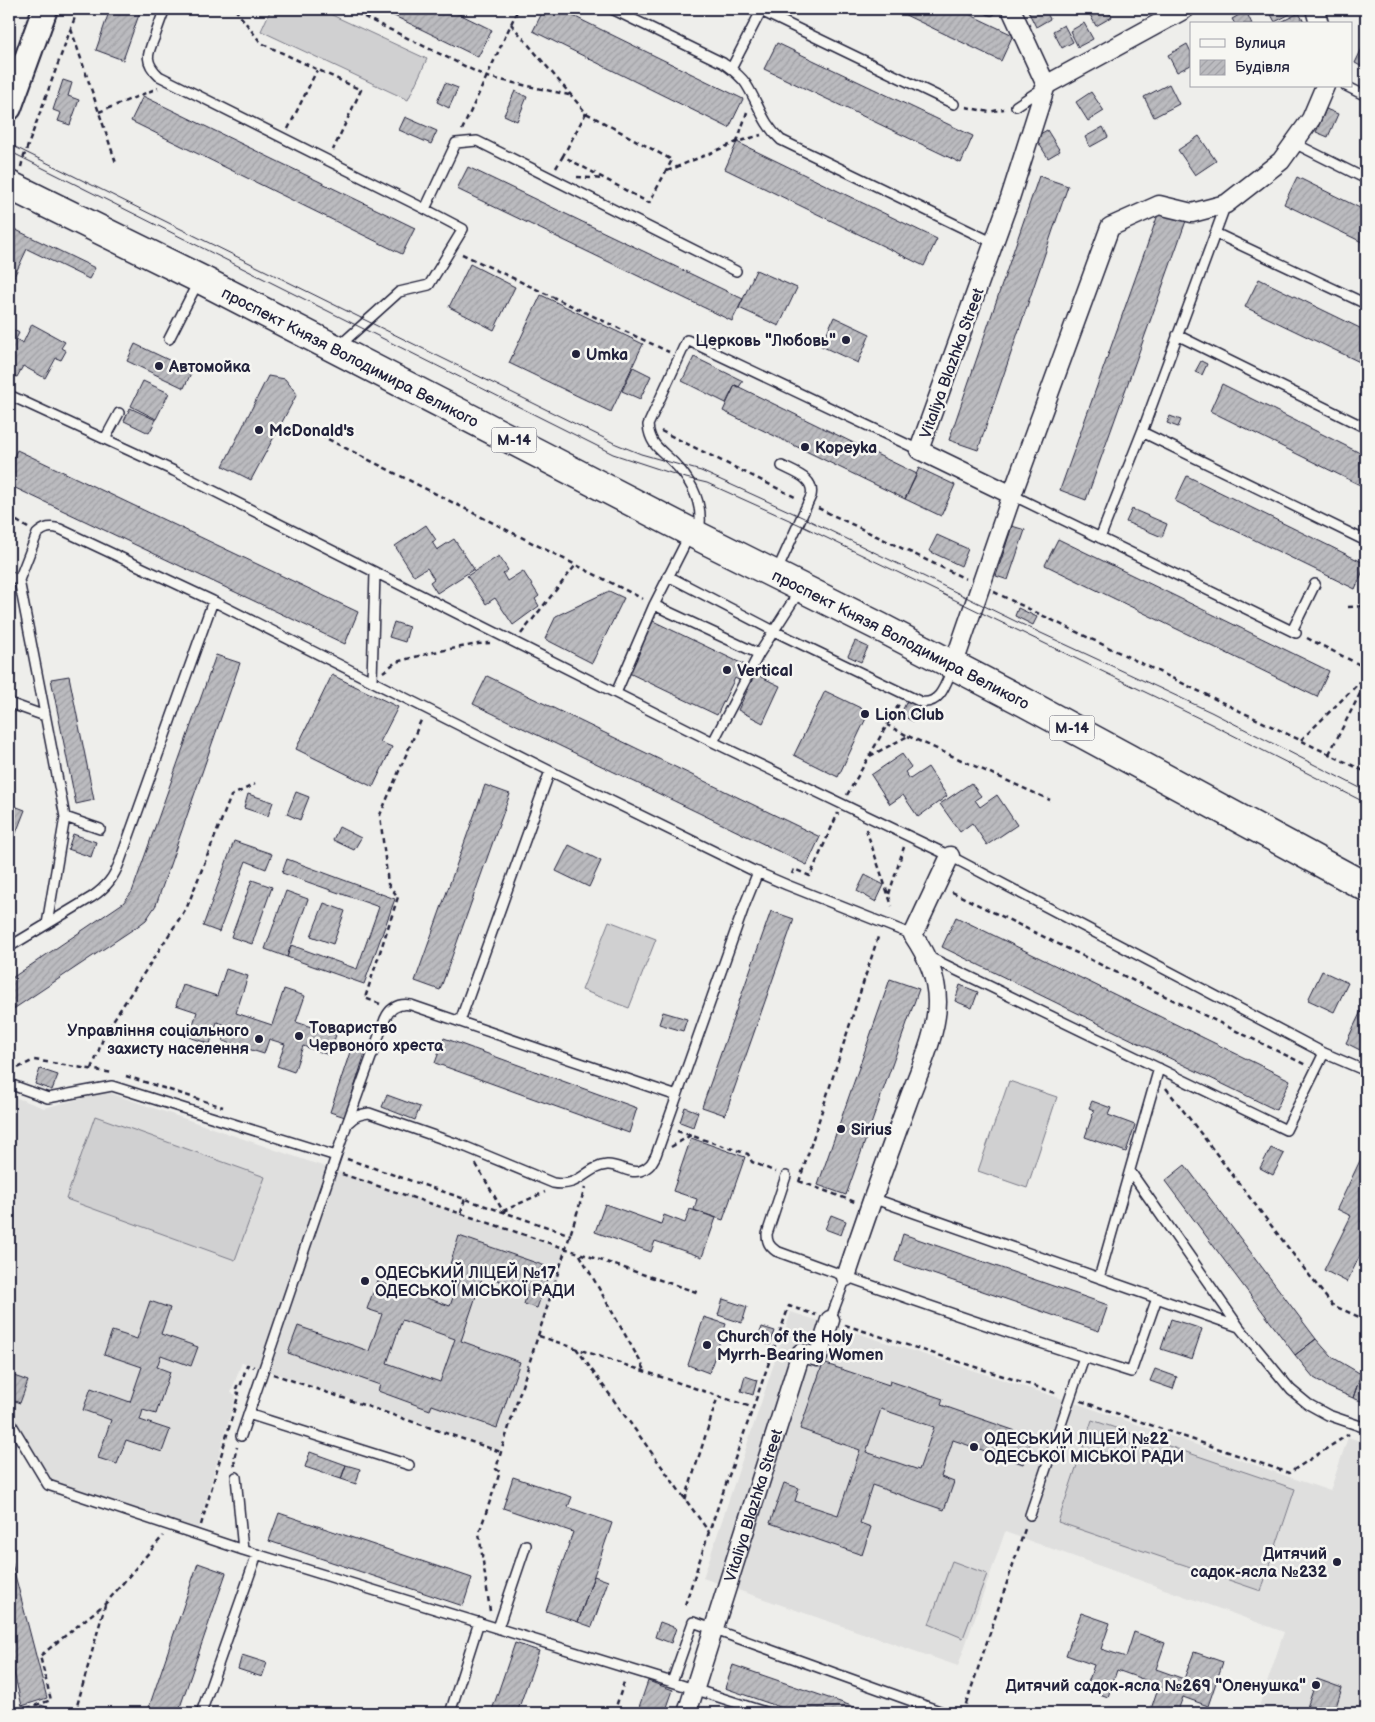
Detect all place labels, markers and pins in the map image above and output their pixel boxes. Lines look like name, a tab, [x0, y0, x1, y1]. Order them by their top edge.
place label: Церковь "Любовь"	[696, 332, 836, 351]
marker: Церковь "Любовь"	[840, 334, 852, 346]
place label: Umka	[586, 346, 628, 365]
marker: Umka	[570, 348, 582, 360]
place label: Автомойка	[168, 358, 251, 377]
marker: Автомойка	[153, 360, 165, 372]
place label: McDonald's	[269, 422, 354, 441]
marker: McDonald's	[253, 424, 265, 436]
place label: Kopeyka	[815, 439, 877, 458]
marker: Kopeyka	[799, 441, 811, 453]
place label: Vertical	[737, 662, 793, 681]
marker: Vertical	[721, 664, 733, 676]
place label: Lion Club	[875, 706, 945, 725]
marker: Lion Club	[859, 708, 871, 720]
place label: Товариство Червоного хреста	[309, 1019, 444, 1056]
place label: Управління соціального захисту населення	[67, 1022, 249, 1059]
marker: Товариство Червоного хреста	[293, 1030, 305, 1042]
marker: Управління соціального захисту населення	[253, 1033, 265, 1045]
place label: Sirius	[851, 1121, 892, 1140]
marker: Sirius	[835, 1123, 847, 1135]
place label: ОДЕСЬКИЙ ЛІЦЕЙ №17 ОДЕСЬКОЇ МІСЬКОЇ РАДИ	[375, 1261, 575, 1301]
marker: ОДЕСЬКИЙ ЛІЦЕЙ №17 ОДЕСЬКОЇ МІСЬКОЇ РАДИ	[359, 1275, 371, 1287]
place label: Church of the Holy Myrrh-Bearing Women	[717, 1328, 883, 1365]
marker: Church of the Holy Myrrh-Bearing Women	[701, 1339, 713, 1351]
place label: ОДЕСЬКИЙ ЛІЦЕЙ №22 ОДЕСЬКОЇ МІСЬКОЇ РАДИ	[984, 1427, 1184, 1467]
marker: ОДЕСЬКИЙ ЛІЦЕЙ №22 ОДЕСЬКОЇ МІСЬКОЇ РАДИ	[968, 1441, 980, 1453]
place label: Дитячий садок-ясла №232	[1191, 1545, 1327, 1582]
marker: Дитячий садок-ясла №232	[1331, 1556, 1343, 1568]
place label: Дитячий садок-ясла №269 "Оленушка"	[1005, 1677, 1306, 1696]
marker: Дитячий садок-ясла №269 "Оленушка"	[1310, 1679, 1322, 1691]

